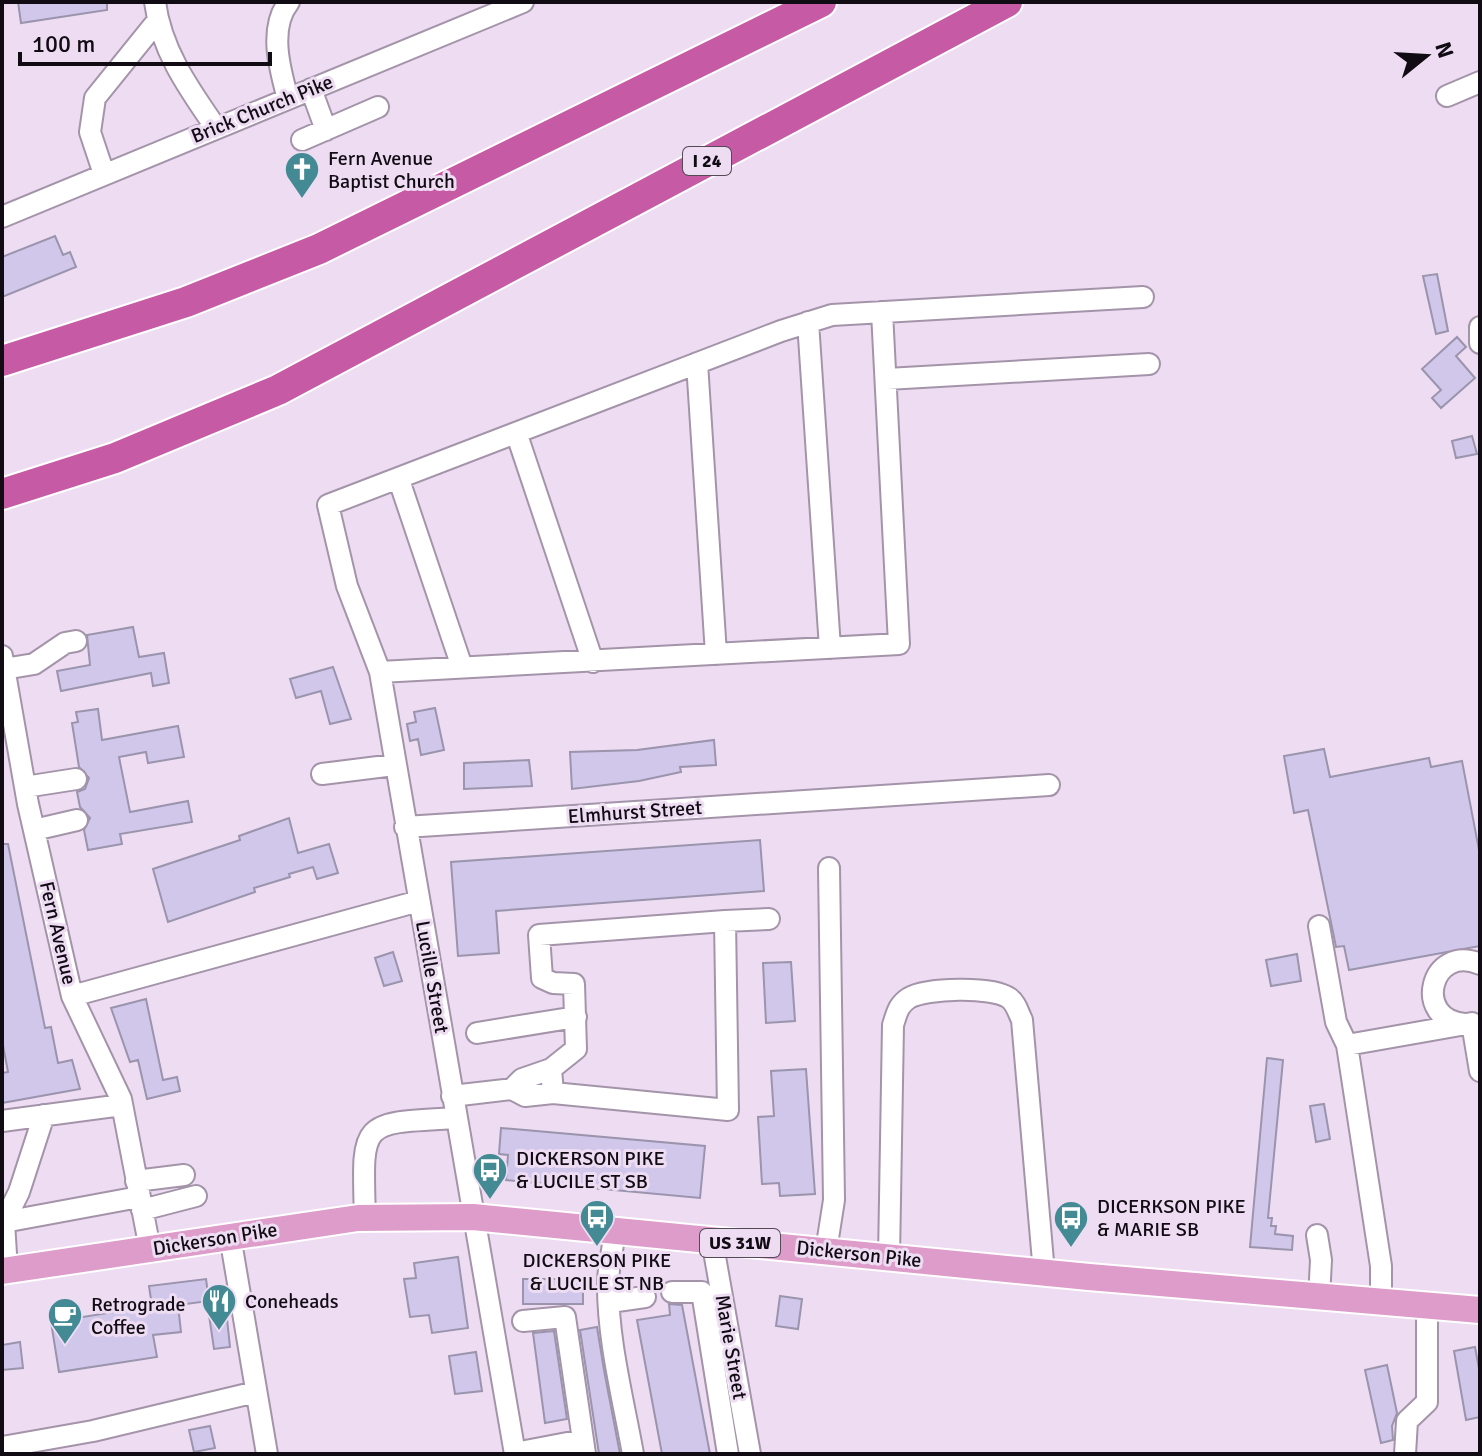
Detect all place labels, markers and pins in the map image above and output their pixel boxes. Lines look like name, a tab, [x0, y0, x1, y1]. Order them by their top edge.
place label: Fern Avenue Baptist Church	[328, 146, 455, 194]
church icon: Fern Avenue Baptist Church	[283, 150, 321, 200]
place label: DICKERSON PIKE & LUCILE ST SB	[516, 1146, 665, 1194]
bus stop icon: DICKERSON PIKE & LUCILE ST SB	[471, 1151, 509, 1201]
place label: DICERKSON PIKE & MARIE SB	[1097, 1194, 1246, 1242]
bus stop icon: DICKERSON PIKE & LUCILE ST NB	[578, 1198, 616, 1248]
bus stop icon: DICERKSON PIKE & MARIE SB	[1052, 1199, 1090, 1249]
place label: DICKERSON PIKE & LUCILE ST NB	[523, 1248, 671, 1296]
restaurant icon: Coneheads	[200, 1282, 238, 1332]
place label: Coneheads	[245, 1289, 339, 1314]
place label: Retrograde Coffee	[91, 1292, 186, 1340]
cafe icon: Retrograde Coffee	[46, 1296, 84, 1346]

